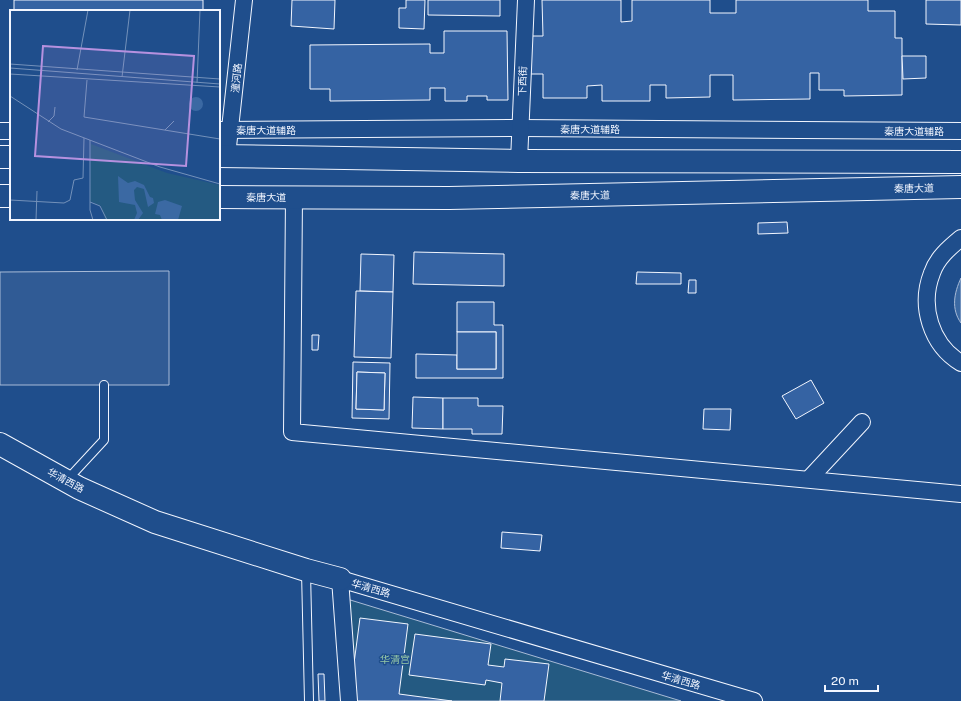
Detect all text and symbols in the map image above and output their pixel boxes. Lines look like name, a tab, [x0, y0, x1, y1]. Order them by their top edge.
inset map	[10, 10, 220, 220]
street label: 潼河路	[228, 62, 244, 94]
street label: 下西街	[515, 66, 529, 96]
street label: 秦唐大道辅路	[560, 123, 620, 135]
street label: 秦唐大道辅路	[236, 124, 296, 136]
street label: 秦唐大道辅路	[884, 125, 944, 137]
street label: 秦唐大道	[894, 182, 934, 194]
street label: 秦唐大道	[570, 189, 610, 201]
street label: 秦唐大道	[246, 191, 286, 203]
street label: 华清西路	[46, 465, 86, 495]
street label: 华清西路	[350, 577, 392, 599]
park label: 华清宫	[380, 653, 410, 665]
scale bar	[825, 667, 878, 693]
street label: 华清西路	[660, 669, 702, 691]
text: 20 m	[831, 674, 859, 688]

